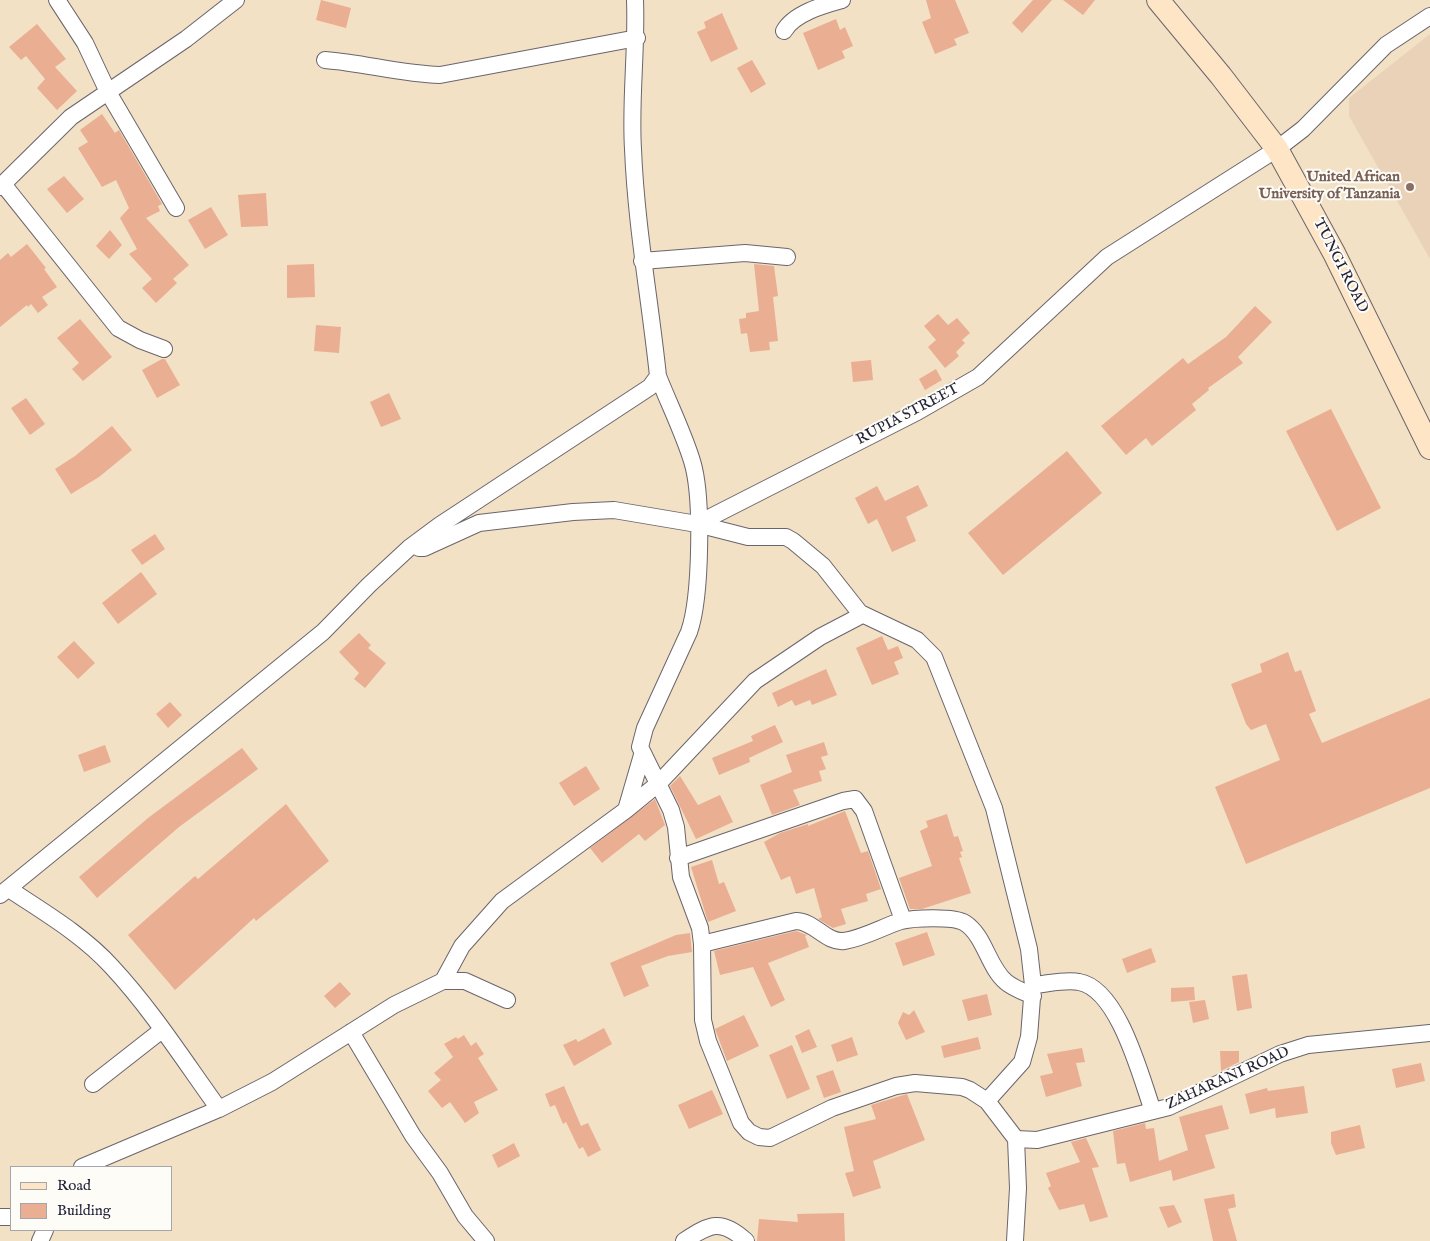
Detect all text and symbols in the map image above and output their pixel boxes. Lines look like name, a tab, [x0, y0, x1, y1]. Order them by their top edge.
place label: United African University of Tanzania	[1259, 169, 1400, 204]
marker: United African University of Tanzania	[1404, 181, 1416, 193]
street label: TUNGI ROAD	[1308, 216, 1372, 316]
street label: RUPIA STREET	[854, 380, 962, 450]
street label: ZAHARANI ROAD	[1163, 1044, 1293, 1114]
legend	[10, 1166, 172, 1231]
text: Road	[57, 1176, 91, 1195]
text: Building	[57, 1201, 111, 1220]

